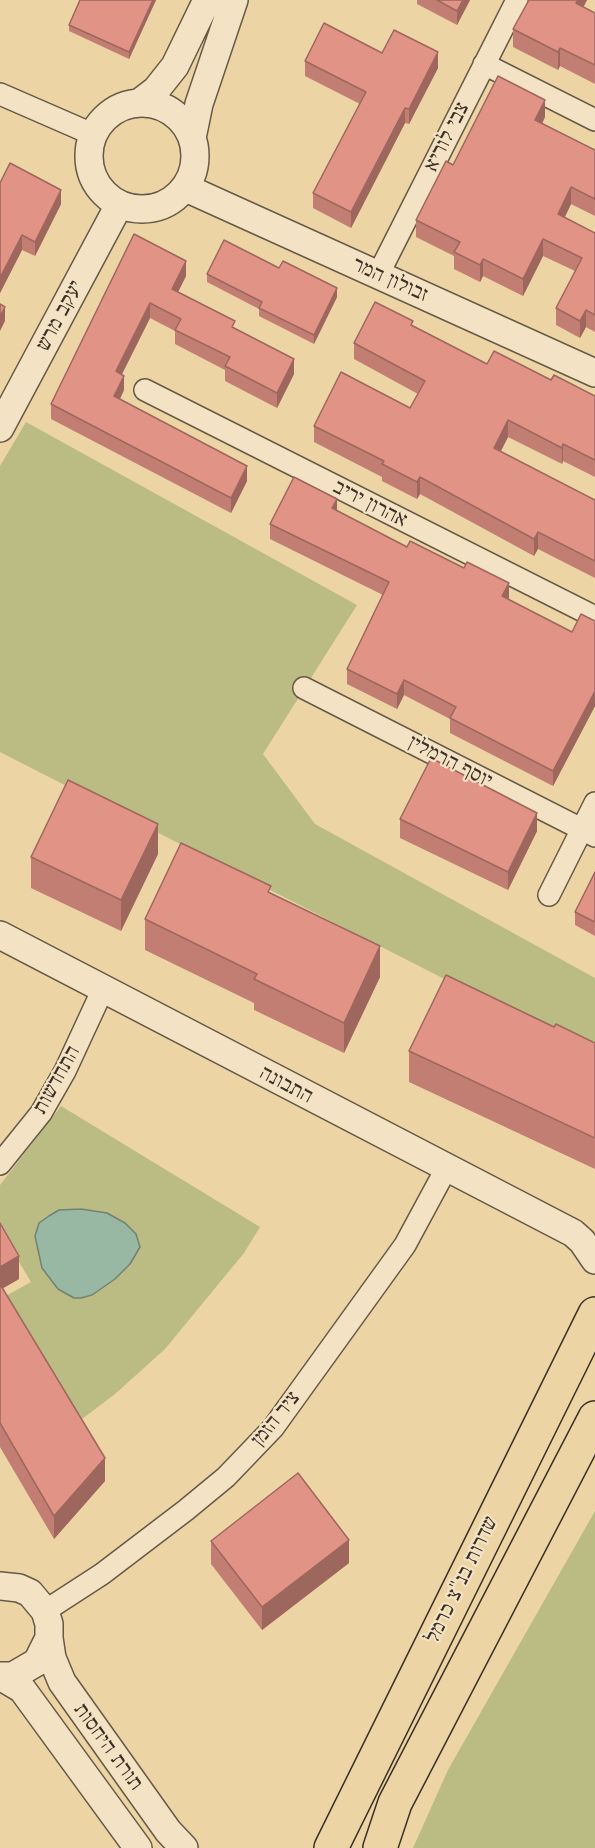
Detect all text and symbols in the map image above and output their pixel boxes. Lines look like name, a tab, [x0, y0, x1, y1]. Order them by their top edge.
street label: צבי לוריא	[419, 98, 475, 176]
street label: זבולון המר	[348, 252, 432, 308]
street label: יעקב מרש	[31, 276, 89, 356]
street label: אהרון יריב	[329, 475, 411, 533]
street label: יוסף הרמלין	[404, 730, 496, 794]
street label: התחדשות	[28, 1041, 86, 1119]
street label: התבונה	[255, 1060, 317, 1110]
street label: ציר הזמן	[246, 1386, 306, 1452]
street label: שדרות בנ"צ כרמל	[420, 1512, 504, 1648]
street label: תורת היחסות	[68, 1698, 148, 1796]

